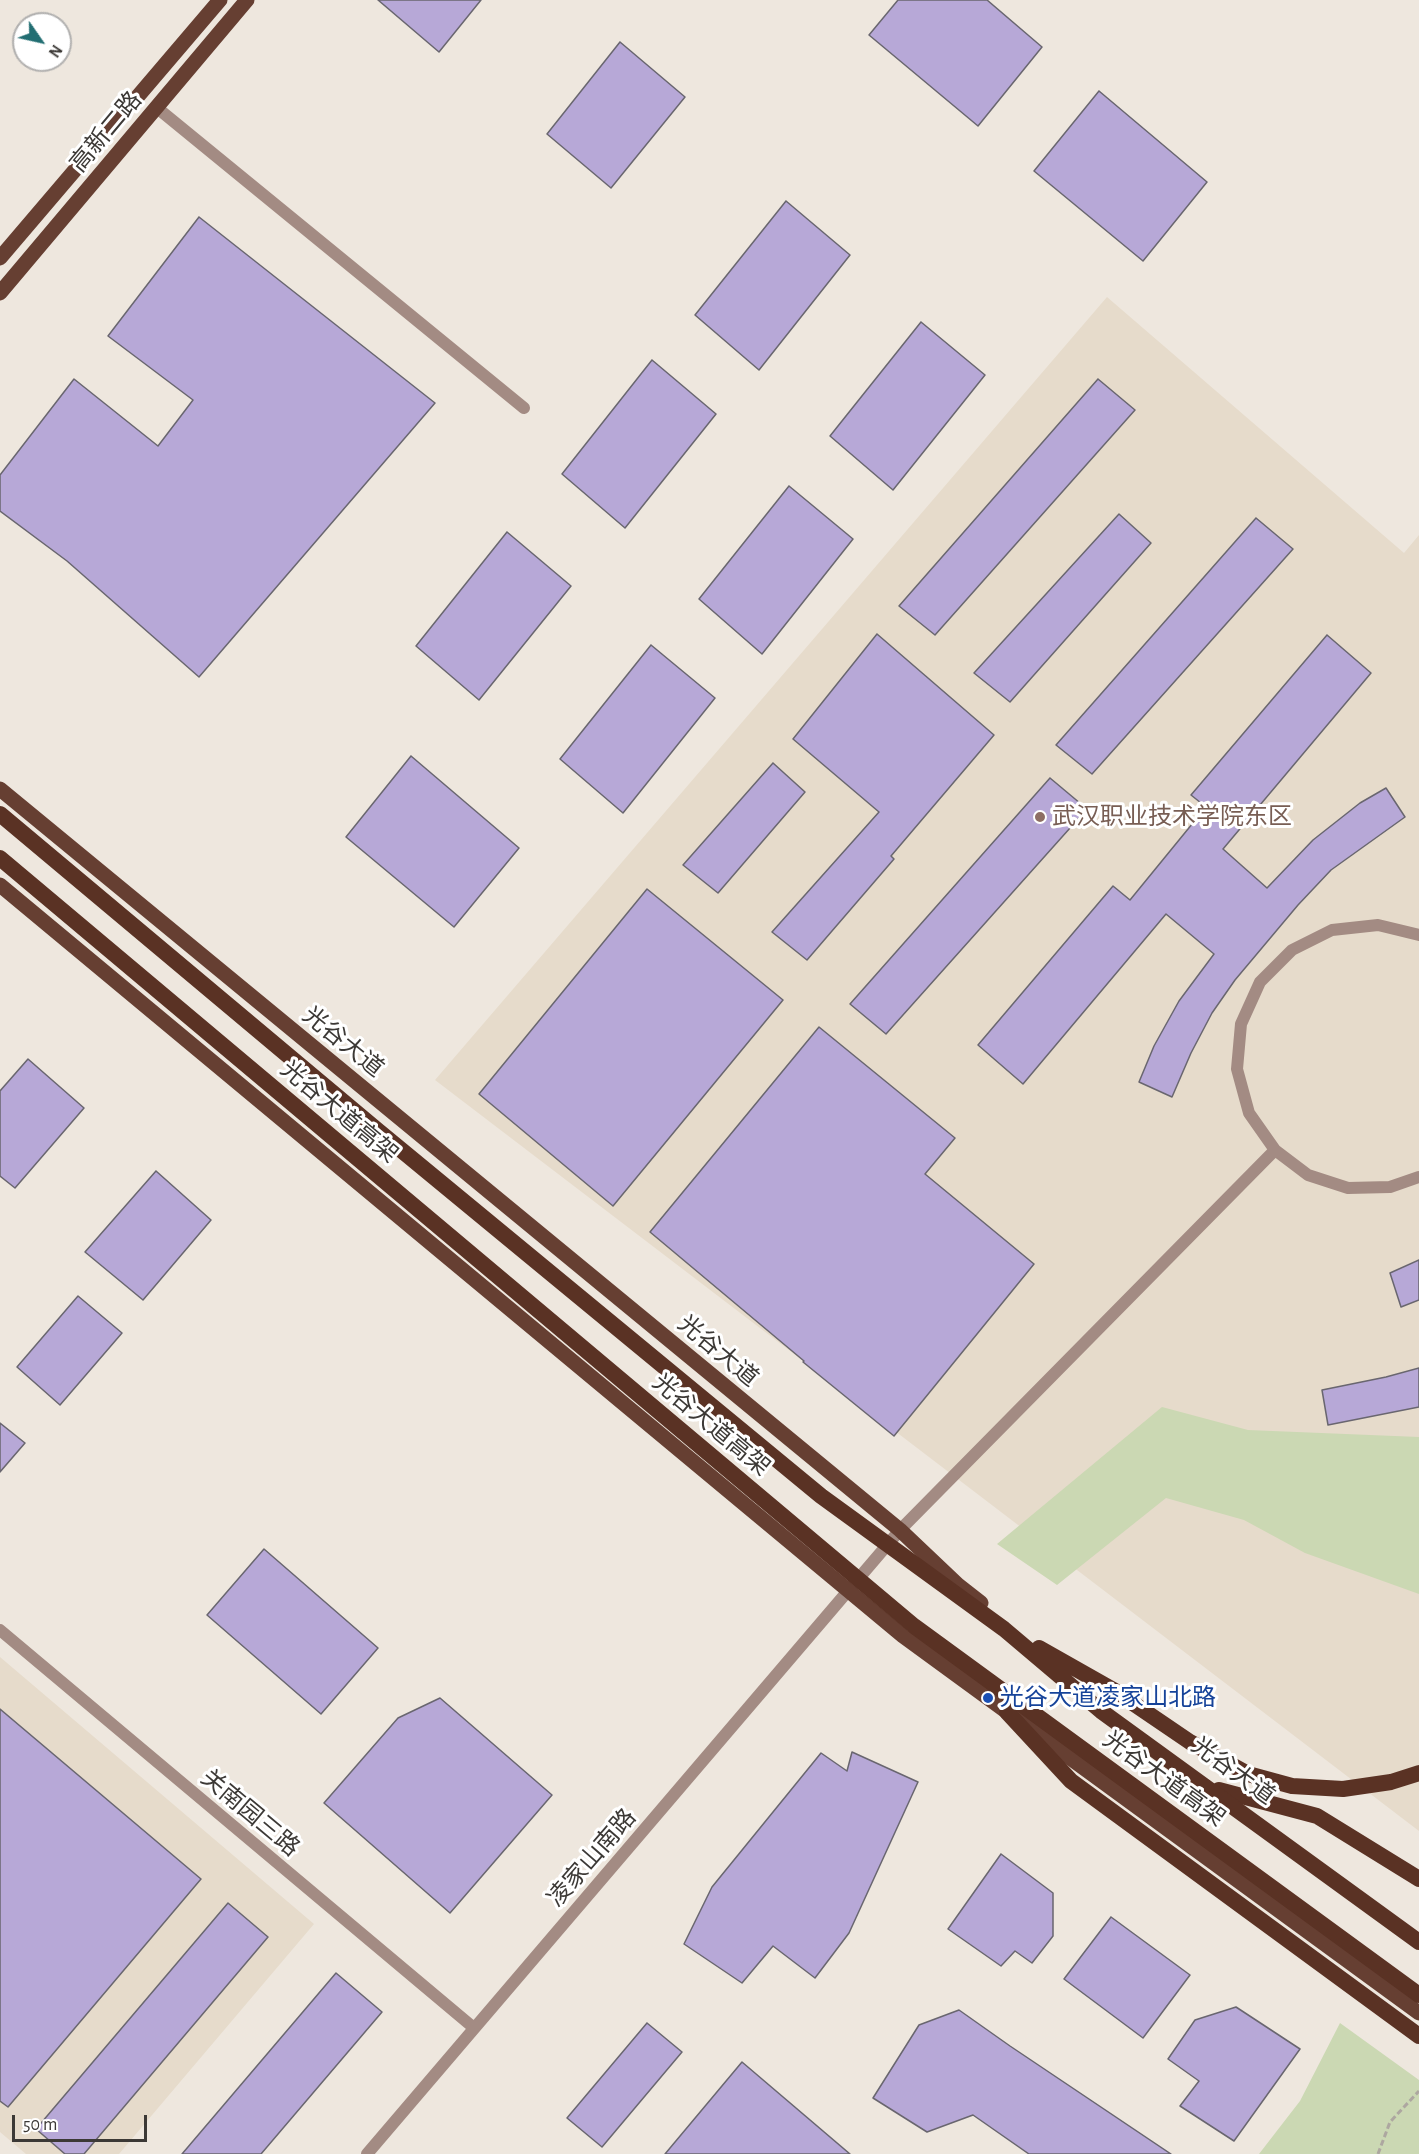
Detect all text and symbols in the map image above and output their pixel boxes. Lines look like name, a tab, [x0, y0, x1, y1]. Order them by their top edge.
north arrow	[12, 12, 72, 72]
text: N	[46, 42, 65, 60]
street label: 高新二路	[64, 86, 148, 178]
place label: 武汉职业技术学院东区	[1052, 803, 1292, 831]
marker: 武汉职业技术学院东区	[1033, 810, 1047, 824]
street label: 光谷大道	[297, 1001, 389, 1083]
street label: 光谷大道高架	[275, 1055, 403, 1169]
street label: 光谷大道	[672, 1309, 764, 1393]
street label: 光谷大道高架	[647, 1368, 775, 1482]
place label: 光谷大道凌家山北路	[1000, 1684, 1216, 1712]
marker: 光谷大道凌家山北路	[981, 1691, 995, 1705]
street label: 光谷大道高架	[1097, 1725, 1231, 1833]
street label: 光谷大道	[1186, 1731, 1280, 1811]
street label: 关南园三路	[195, 1763, 305, 1863]
street label: 凌家山南路	[542, 1803, 642, 1913]
scale bar	[15, 2103, 150, 2141]
text: 50 m	[23, 2116, 57, 2134]

